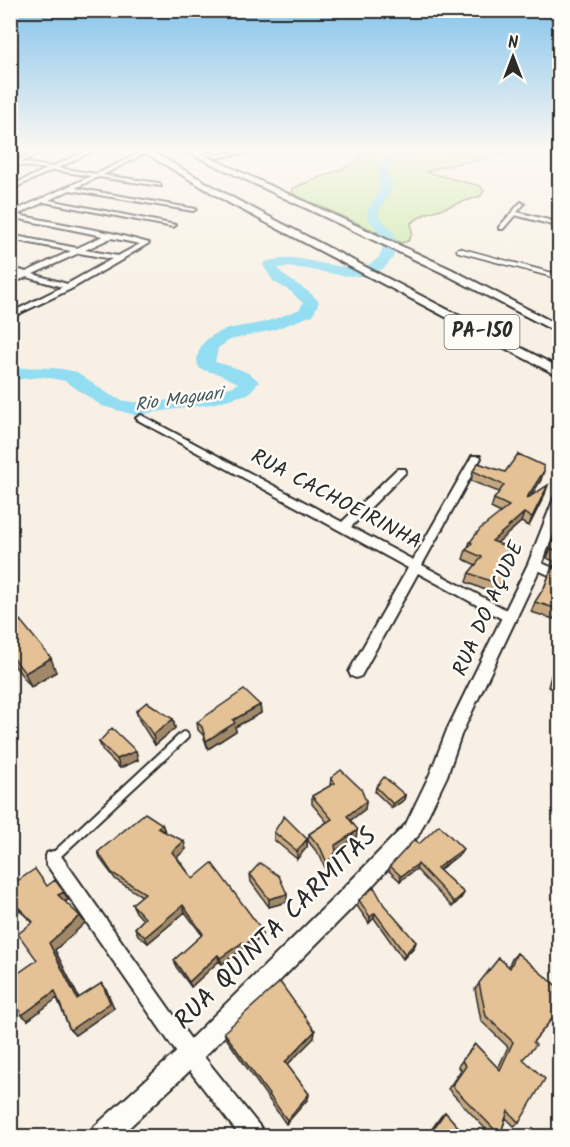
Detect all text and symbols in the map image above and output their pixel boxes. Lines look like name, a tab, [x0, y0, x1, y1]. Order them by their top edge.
north arrow	[483, 27, 543, 87]
text: N	[508, 31, 518, 56]
road number: PA-150	[444, 315, 520, 349]
water label: Rio Maguari	[133, 379, 229, 421]
street label: RUA CACHOEIRINHA	[245, 441, 427, 559]
street label: RUA DO AÇUDE	[445, 536, 534, 682]
street label: RUA QUINTA CARMITAS	[164, 817, 388, 1041]

